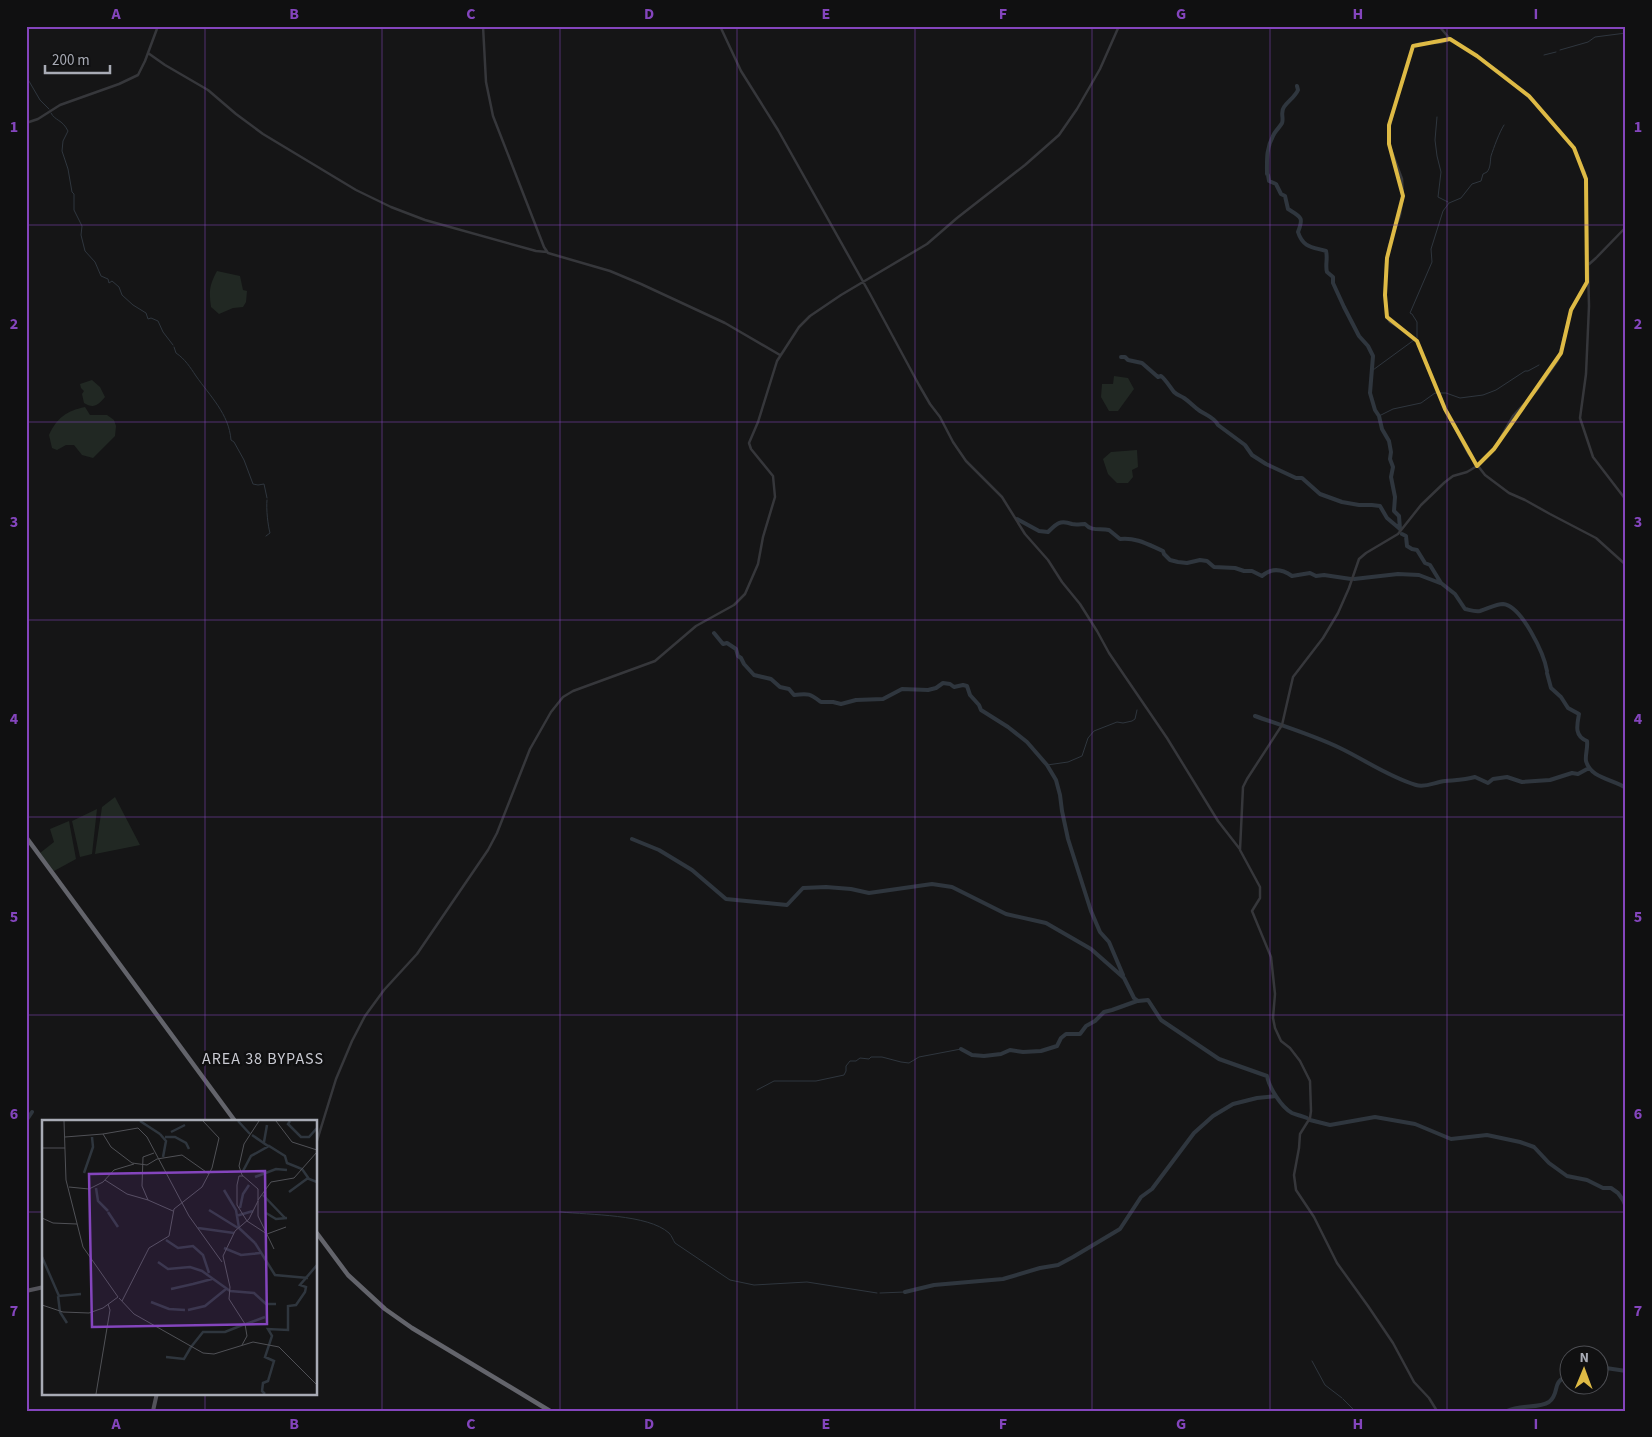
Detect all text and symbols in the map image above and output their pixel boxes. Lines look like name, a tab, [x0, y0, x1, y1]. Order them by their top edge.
text: A	[110, 3, 121, 25]
text: B	[289, 3, 299, 25]
text: C	[466, 3, 476, 25]
text: D	[644, 3, 654, 25]
text: E	[822, 3, 830, 25]
text: F	[999, 3, 1007, 25]
text: G	[1176, 3, 1186, 25]
text: H	[1353, 3, 1363, 25]
text: I	[1534, 3, 1538, 25]
scale bar	[45, 42, 110, 74]
text: 200 m	[52, 50, 90, 71]
text: 1	[10, 116, 18, 138]
text: 1	[1634, 116, 1642, 138]
text: 2	[10, 313, 18, 335]
text: 2	[1634, 313, 1642, 335]
text: 3	[10, 511, 18, 533]
text: 3	[1634, 511, 1642, 533]
text: 4	[10, 708, 19, 730]
text: 4	[1634, 708, 1643, 730]
text: 5	[10, 906, 18, 928]
text: 5	[1634, 906, 1642, 928]
district label: AREA 38 BYPASS	[202, 1048, 324, 1070]
text: 6	[10, 1103, 18, 1125]
text: 6	[1634, 1103, 1642, 1125]
inset map	[42, 1120, 318, 1394]
text: 7	[10, 1300, 18, 1322]
text: 7	[1634, 1300, 1642, 1322]
north arrow	[1560, 1344, 1610, 1394]
text: N	[1579, 1348, 1589, 1368]
text: A	[110, 1413, 121, 1435]
text: B	[289, 1413, 299, 1435]
text: C	[466, 1413, 476, 1435]
text: D	[644, 1413, 654, 1435]
text: E	[822, 1413, 830, 1435]
text: F	[999, 1413, 1007, 1435]
text: G	[1176, 1413, 1186, 1435]
text: H	[1353, 1413, 1363, 1435]
text: I	[1534, 1413, 1538, 1435]

